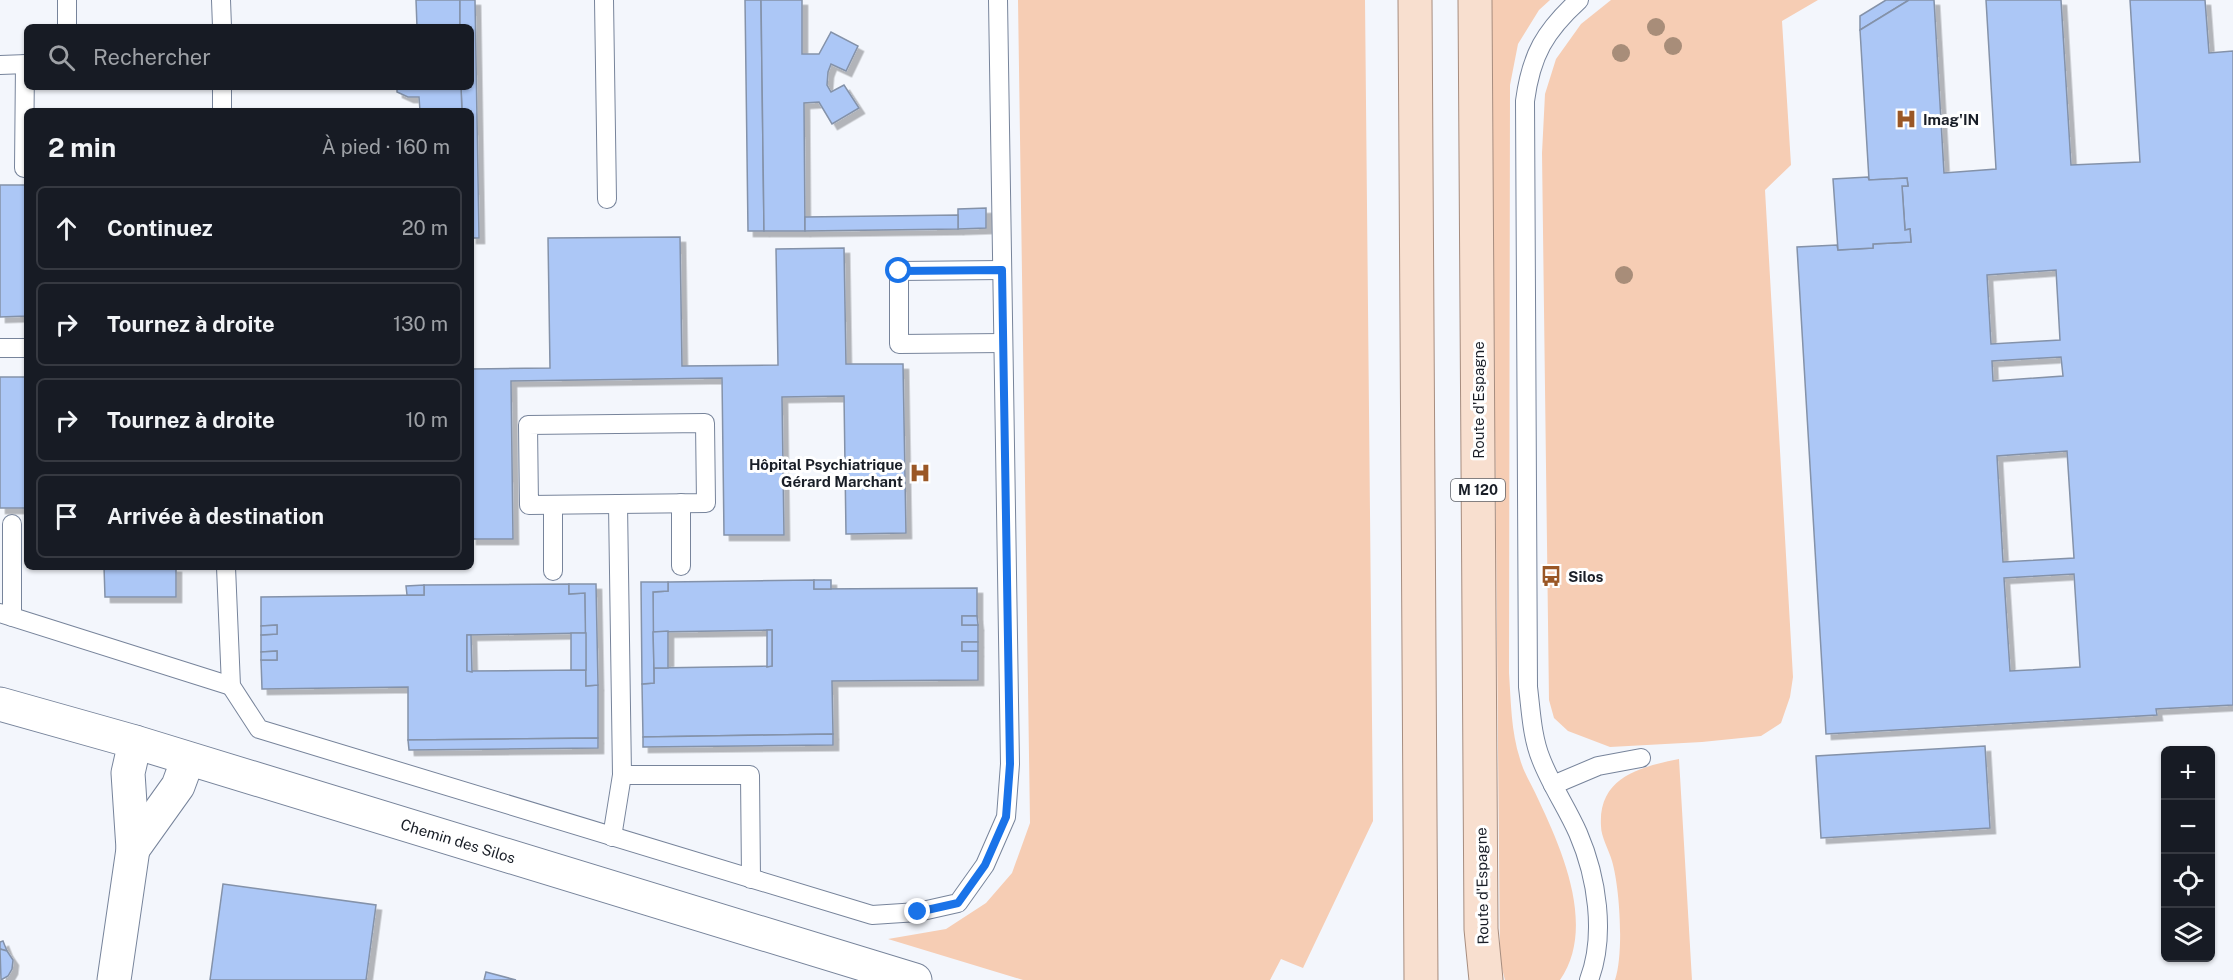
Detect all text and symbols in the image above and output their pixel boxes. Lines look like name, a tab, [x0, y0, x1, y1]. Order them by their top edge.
search box	[24, 24, 474, 90]
icon: search	[45, 41, 78, 74]
text: Rechercher	[93, 44, 211, 70]
hospital icon: Imag'IN	[1894, 107, 1918, 131]
place label: Imag'IN	[1923, 111, 1979, 128]
text: 2 min	[48, 132, 116, 163]
text: À pied · 160 m	[322, 135, 450, 159]
icon: ahead	[50, 212, 83, 245]
text: Continuez	[107, 215, 213, 241]
text: 20 m	[402, 216, 448, 240]
route start	[885, 257, 911, 283]
icon: right	[50, 308, 83, 341]
text: Tournez à droite	[107, 311, 275, 337]
text: 130 m	[393, 312, 448, 336]
street label: Route d'Espagne	[1470, 341, 1487, 459]
icon: right	[50, 404, 83, 437]
text: Tournez à droite	[107, 407, 275, 433]
text: 10 m	[405, 408, 448, 432]
place label: Hôpital Psychiatrique Gérard Marchant	[749, 456, 903, 490]
hospital icon: Hôpital Psychiatrique Gérard Marchant	[908, 461, 932, 485]
road number: M 120	[1451, 479, 1505, 501]
icon: arrive	[50, 500, 83, 533]
text: Arrivée à destination	[107, 503, 324, 529]
bus stop icon: Silos	[1539, 564, 1563, 588]
place label: Silos	[1568, 568, 1604, 585]
map controls	[2161, 746, 2215, 962]
button: +	[2161, 746, 2215, 800]
button: −	[2161, 800, 2215, 854]
street label: Chemin des Silos	[399, 815, 517, 867]
street label: Route d'Espagne	[1472, 827, 1492, 945]
button: locate	[2161, 854, 2215, 908]
route end	[904, 898, 930, 924]
button: layers	[2161, 908, 2215, 962]

